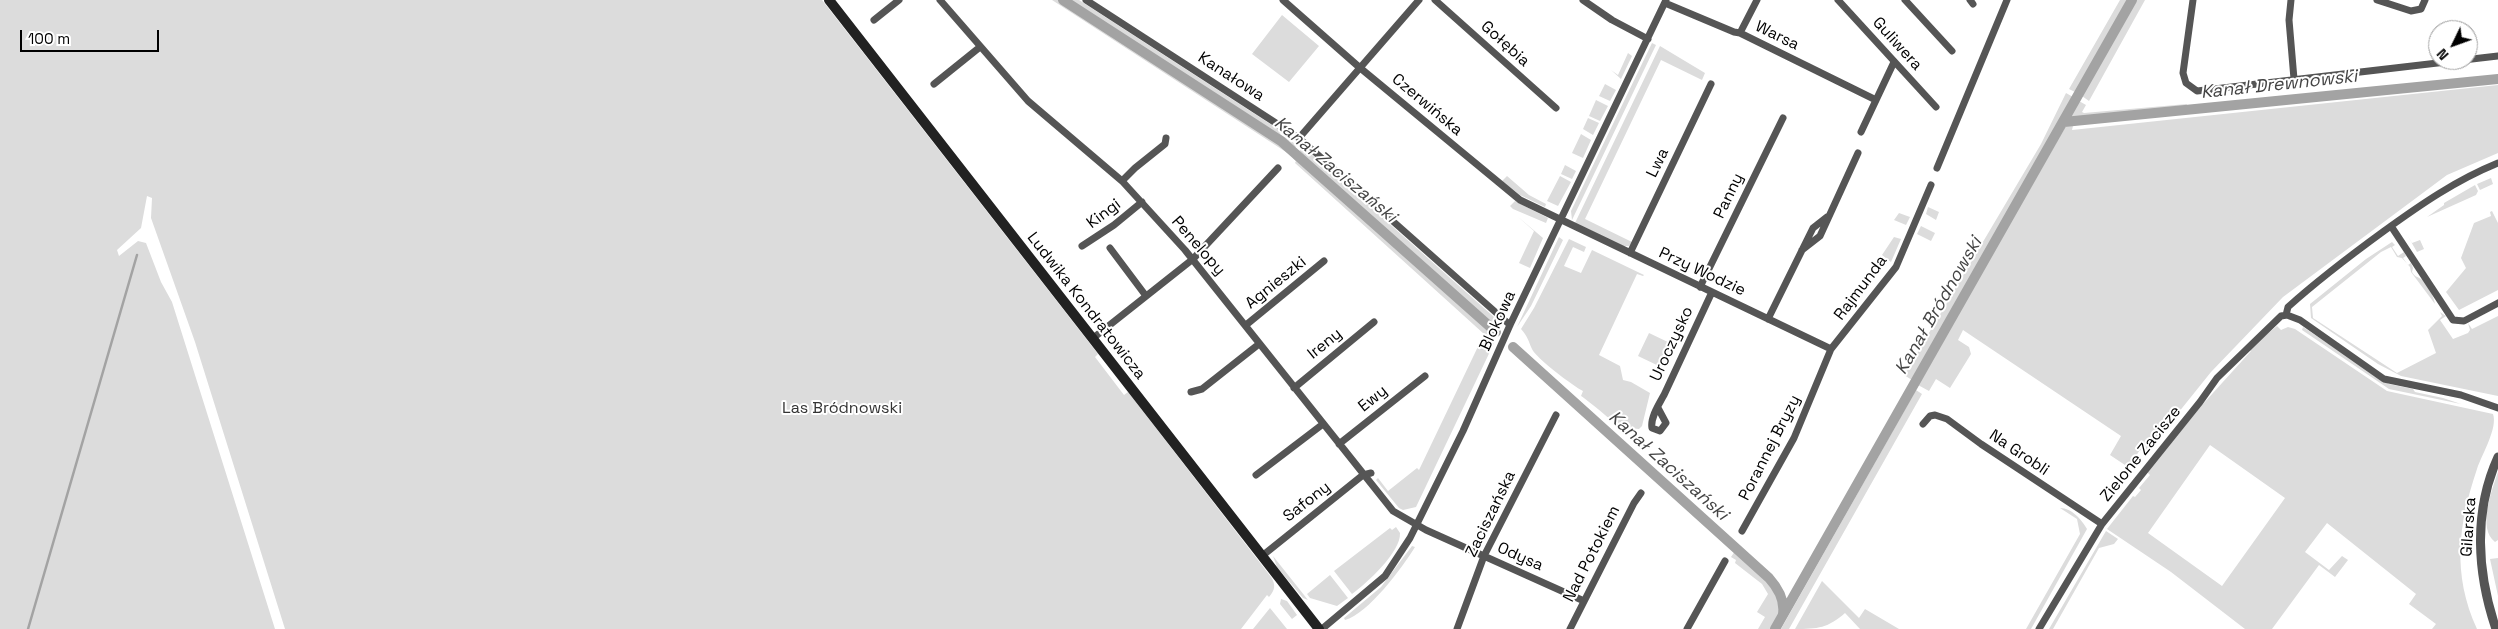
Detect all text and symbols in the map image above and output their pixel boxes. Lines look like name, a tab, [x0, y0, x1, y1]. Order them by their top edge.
street label: Guliwera	[1868, 13, 1926, 75]
street label: Gołębia	[1477, 17, 1533, 71]
street label: Warsa	[1752, 17, 1802, 55]
scale bar	[22, 20, 161, 52]
north arrow	[2428, 20, 2478, 70]
text: 100 m	[28, 29, 70, 48]
text: N	[2433, 45, 2452, 64]
street label: Kanałowa	[1194, 48, 1268, 106]
water label: Kanał Drewnowski	[2200, 66, 2358, 104]
street label: Czerwińska	[1388, 70, 1466, 140]
water label: Kanał Zaciszański	[1269, 112, 1401, 228]
street label: Lwa	[1643, 145, 1673, 181]
street label: Panny	[1710, 170, 1748, 222]
street label: Kingi	[1083, 195, 1125, 233]
street label: Penelopy	[1167, 213, 1229, 279]
street label: Ludwika Kondratowicza	[1023, 229, 1149, 383]
water label: Kanał Bródnowski	[1891, 234, 1987, 378]
street label: Przy Wodzie	[1656, 244, 1748, 300]
street label: Rajmunda	[1830, 252, 1892, 324]
street label: Agnieszki	[1242, 253, 1310, 313]
street label: Blokowa	[1476, 288, 1520, 354]
street label: Uroczysko	[1646, 304, 1698, 384]
street label: Ireny	[1304, 324, 1346, 364]
street label: Ewy	[1355, 382, 1391, 416]
street label: Porannej Bryzy	[1735, 392, 1805, 504]
park label: Las Bródnowski	[782, 399, 902, 419]
street label: Zielone Zacisze	[2097, 402, 2185, 506]
water label: Kanał Zaciszański	[1604, 407, 1732, 525]
street label: Na Grobli	[1985, 426, 2053, 480]
street label: Zaciszańska	[1462, 468, 1520, 560]
street label: Safony	[1280, 478, 1334, 526]
street label: Gilarska	[2457, 497, 2481, 557]
street label: Nad Potokiem	[1559, 503, 1625, 605]
street label: Odysa	[1494, 538, 1546, 576]

